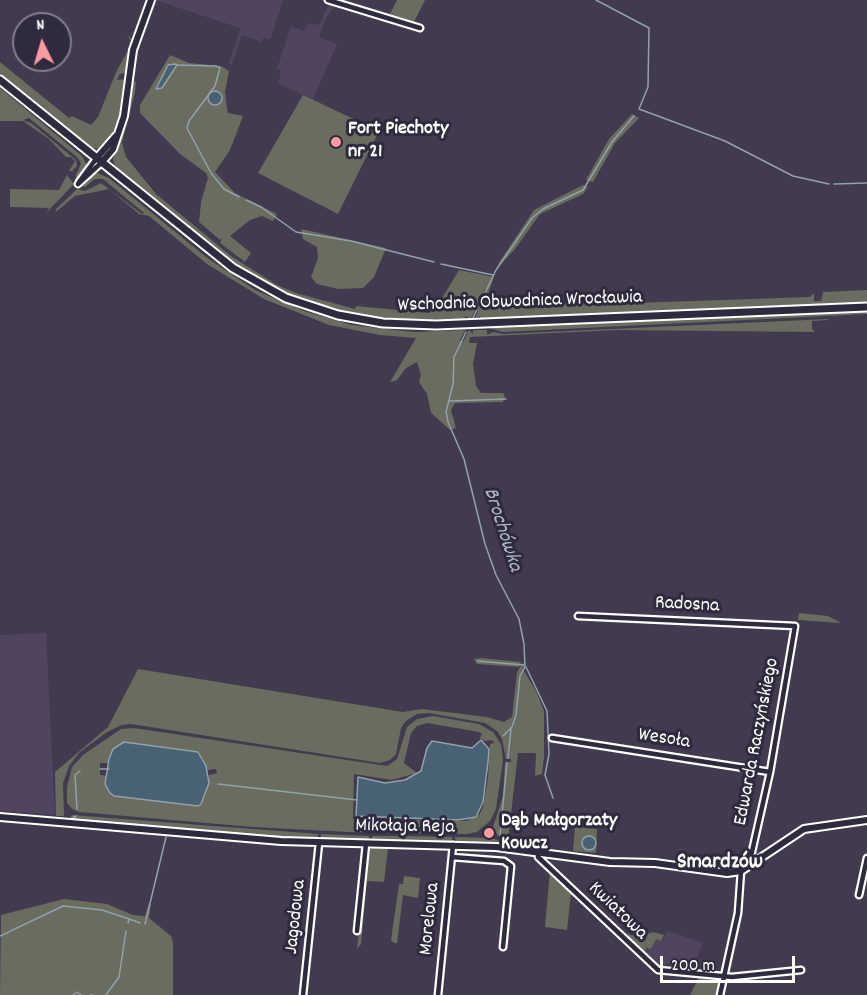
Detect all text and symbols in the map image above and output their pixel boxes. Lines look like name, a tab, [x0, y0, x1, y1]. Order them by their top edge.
north arrow	[12, 12, 72, 72]
text: N	[36, 14, 46, 37]
place label: Fort Piechoty nr 21	[348, 118, 448, 165]
marker: Fort Piechoty nr 21	[329, 135, 343, 149]
street label: Wschodnia Obwodnica Wrocławia	[397, 287, 643, 319]
water label: Brochówka	[476, 485, 526, 575]
street label: Radosna	[654, 592, 720, 620]
street label: Edwarda Raczyńskiego	[730, 656, 786, 828]
street label: Wesoła	[636, 724, 692, 756]
place label: Dąb Małgorzaty Kowcz	[501, 810, 617, 857]
street label: Mikołaja Reja	[355, 815, 455, 841]
marker: Dąb Małgorzaty Kowcz	[482, 826, 496, 840]
district label: Smardzów	[677, 851, 763, 877]
street label: Kwiatowa	[582, 878, 652, 946]
street label: Jagodowa	[281, 879, 313, 955]
street label: Morelowa	[415, 882, 447, 956]
scale bar	[663, 944, 798, 982]
text: 200 m	[671, 954, 715, 979]

